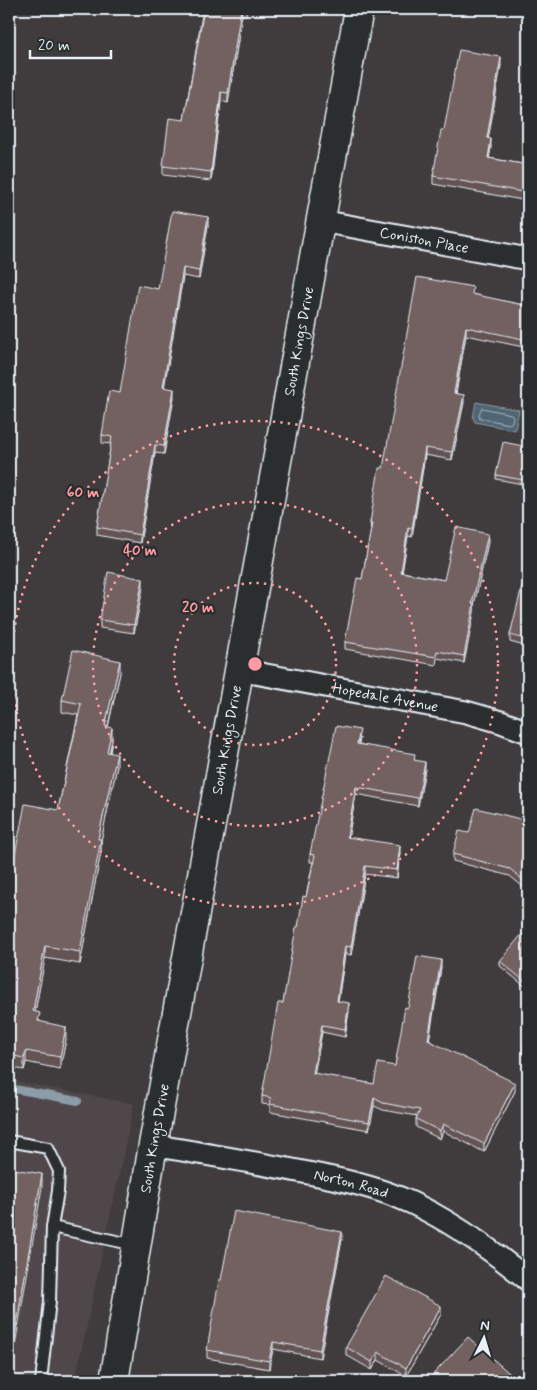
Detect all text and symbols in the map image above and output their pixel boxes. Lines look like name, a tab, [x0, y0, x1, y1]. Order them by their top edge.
scale bar	[30, 28, 111, 60]
text: 20 m	[38, 36, 70, 56]
street label: Coniston Place	[378, 223, 470, 259]
street label: South Kings Drive	[280, 285, 320, 398]
text: 60 m	[67, 483, 99, 503]
text: 40 m	[123, 541, 157, 561]
text: 20 m	[182, 598, 214, 618]
centre of rings	[246, 655, 264, 673]
street label: Hopedale Avenue	[331, 679, 440, 718]
street label: South Kings Drive	[208, 683, 247, 796]
street label: South Kings Drive	[136, 1082, 175, 1195]
street label: Norton Road	[312, 1165, 391, 1204]
north arrow	[460, 1312, 510, 1362]
text: N	[480, 1317, 490, 1335]

